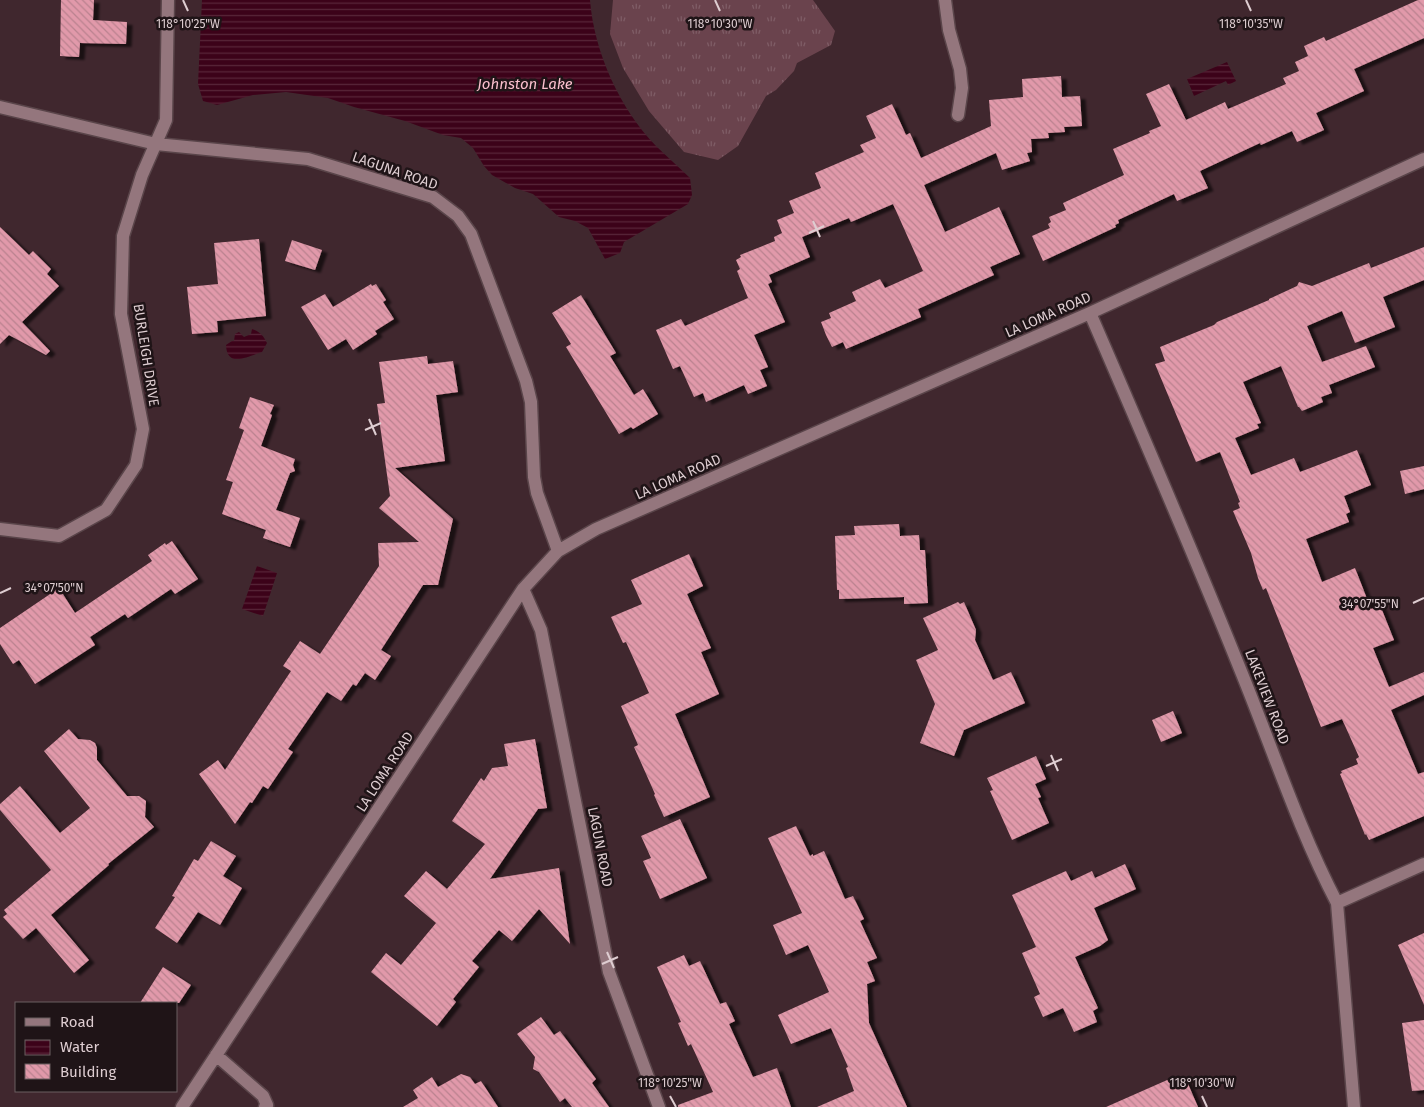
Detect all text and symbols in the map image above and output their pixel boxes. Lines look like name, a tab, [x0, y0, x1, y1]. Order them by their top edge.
text: 118°10'25"W	[156, 17, 220, 31]
text: 118°10'30"W	[688, 17, 752, 31]
text: 118°10'35"W	[1219, 17, 1283, 31]
water label: Johnston Lake	[476, 75, 573, 93]
street label: LAGUNA ROAD	[350, 148, 440, 194]
street label: LA LOMA ROAD	[1002, 288, 1094, 342]
street label: BURLEIGH DRIVE	[129, 302, 163, 408]
street label: LA LOMA ROAD	[632, 450, 724, 504]
text: 34°07'50"N	[25, 581, 83, 595]
text: 34°07'55"N	[1341, 597, 1399, 611]
street label: LAKEVIEW ROAD	[1241, 647, 1293, 747]
street label: LA LOMA ROAD	[353, 729, 417, 815]
street label: LAGUN ROAD	[584, 806, 616, 888]
legend	[15, 1002, 178, 1092]
text: Road	[60, 1013, 95, 1031]
text: Water	[60, 1038, 99, 1056]
text: Building	[60, 1063, 116, 1081]
text: 118°10'25"W	[638, 1076, 702, 1090]
text: 118°10'30"W	[1170, 1076, 1234, 1090]

